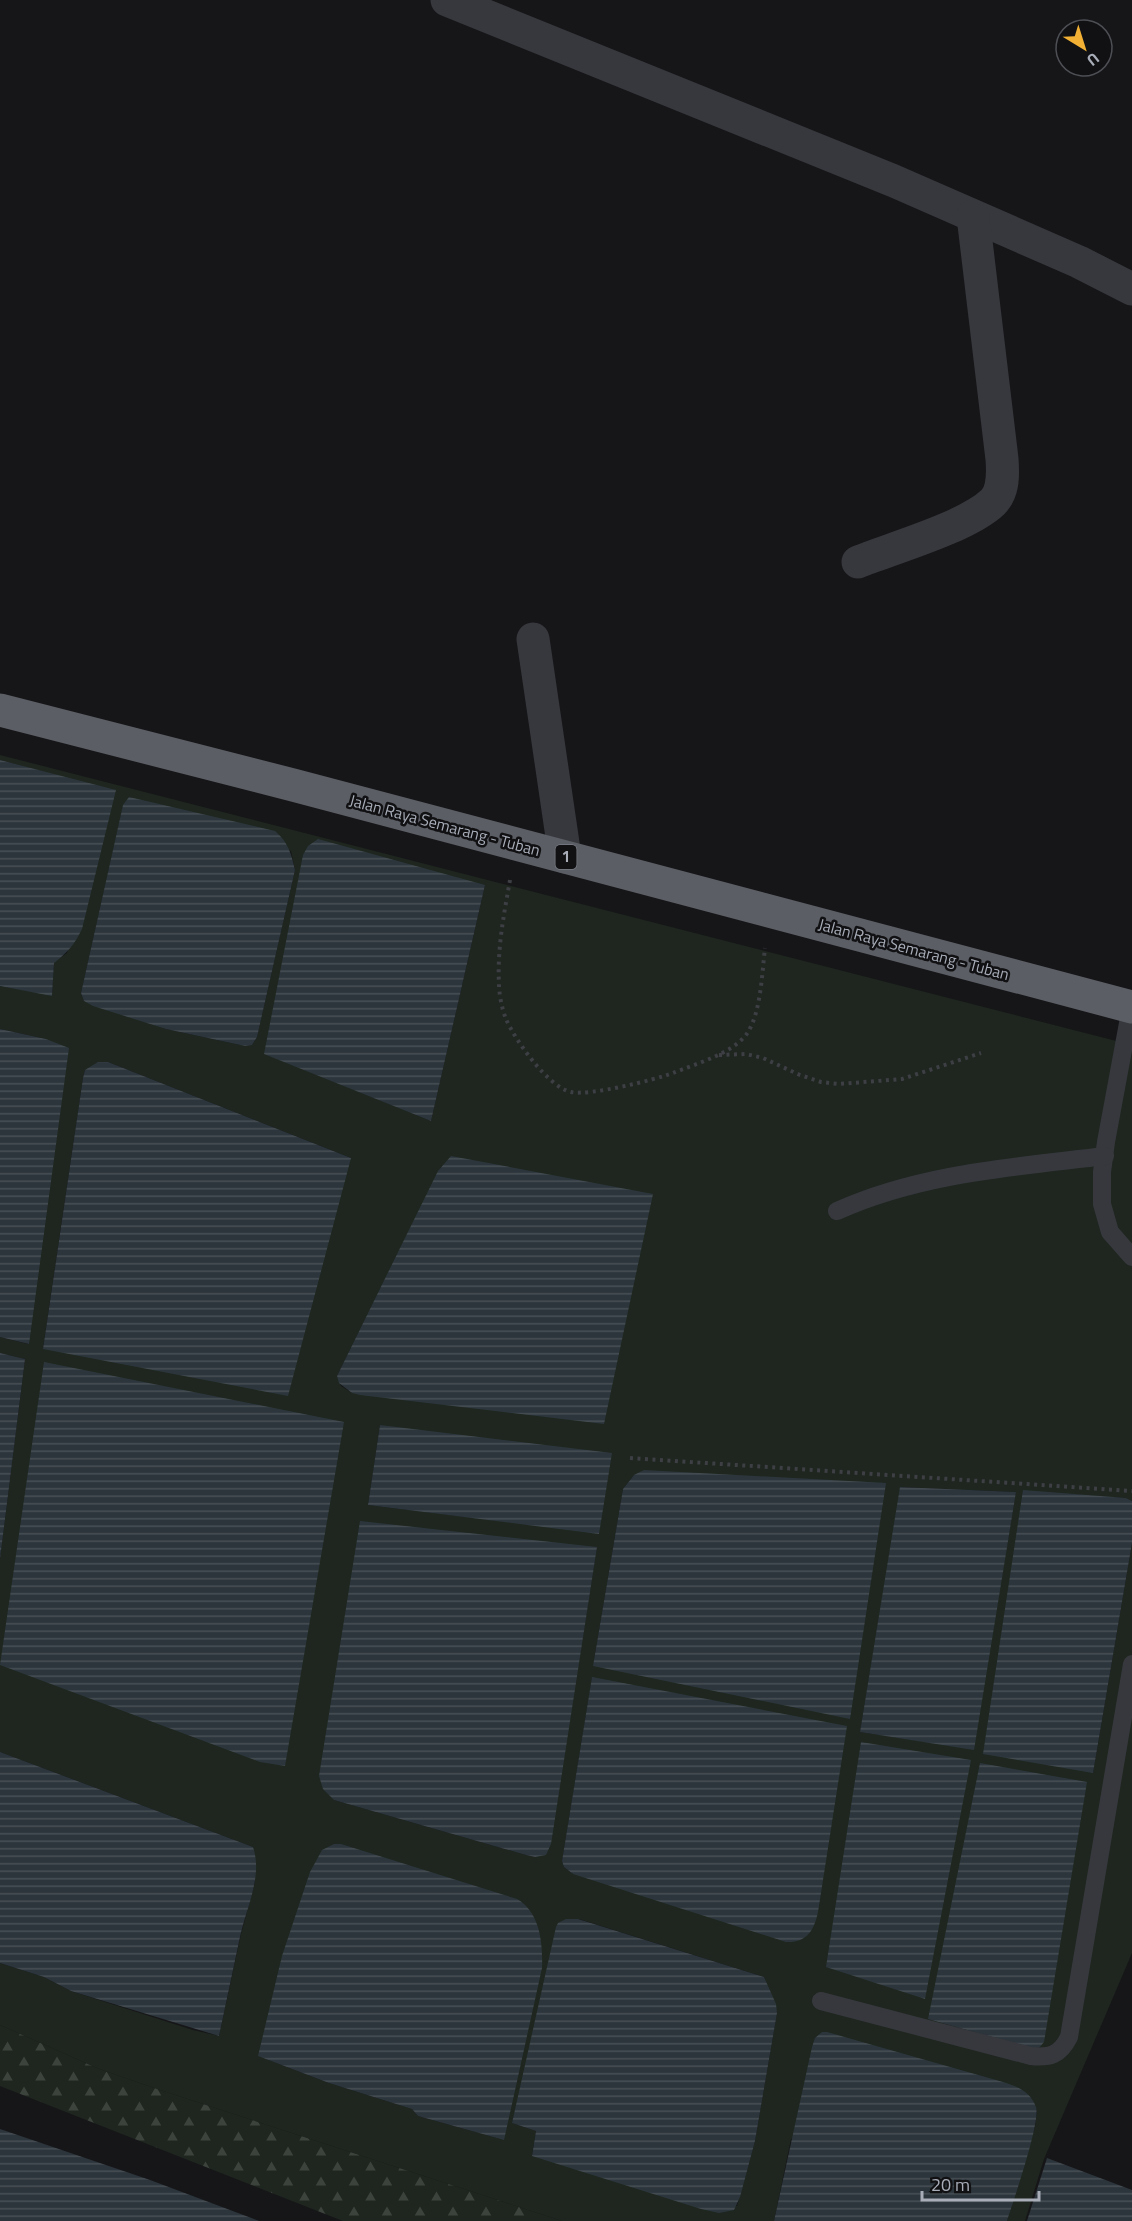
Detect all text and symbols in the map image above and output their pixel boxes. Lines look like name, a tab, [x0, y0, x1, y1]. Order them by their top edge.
north arrow	[1054, 18, 1114, 78]
text: U	[1082, 47, 1105, 72]
street label: Jalan Raya Semarang - Tuban	[347, 788, 543, 862]
road number: 1	[556, 845, 576, 869]
street label: Jalan Raya Semarang - Tuban	[816, 912, 1012, 986]
scale bar	[922, 2164, 1039, 2202]
text: 20 m	[931, 2171, 970, 2198]

